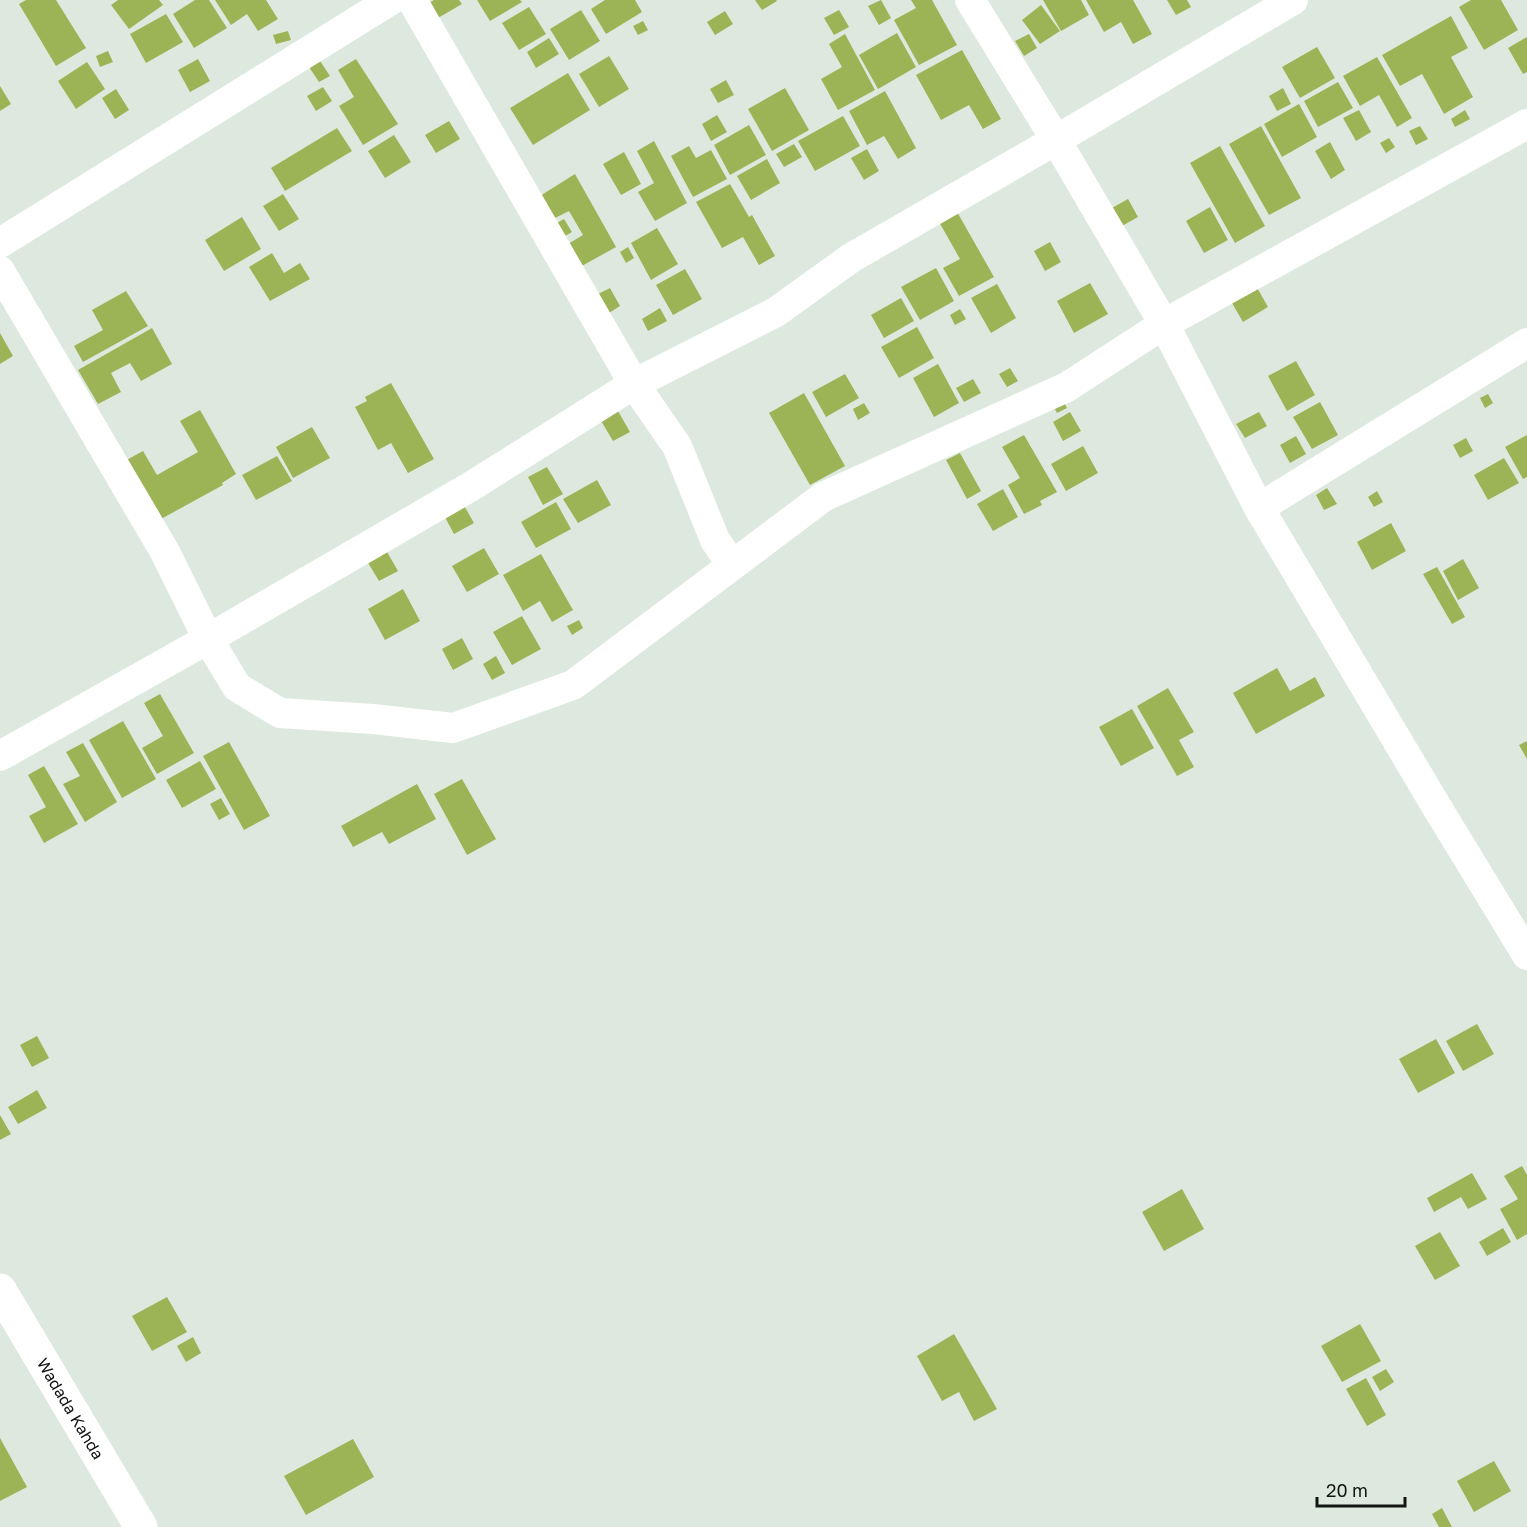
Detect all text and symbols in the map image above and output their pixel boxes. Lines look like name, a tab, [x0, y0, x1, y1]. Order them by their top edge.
street label: Wadada Kahda	[33, 1354, 108, 1463]
scale bar	[1317, 1470, 1406, 1508]
text: 20 m	[1326, 1479, 1368, 1501]

